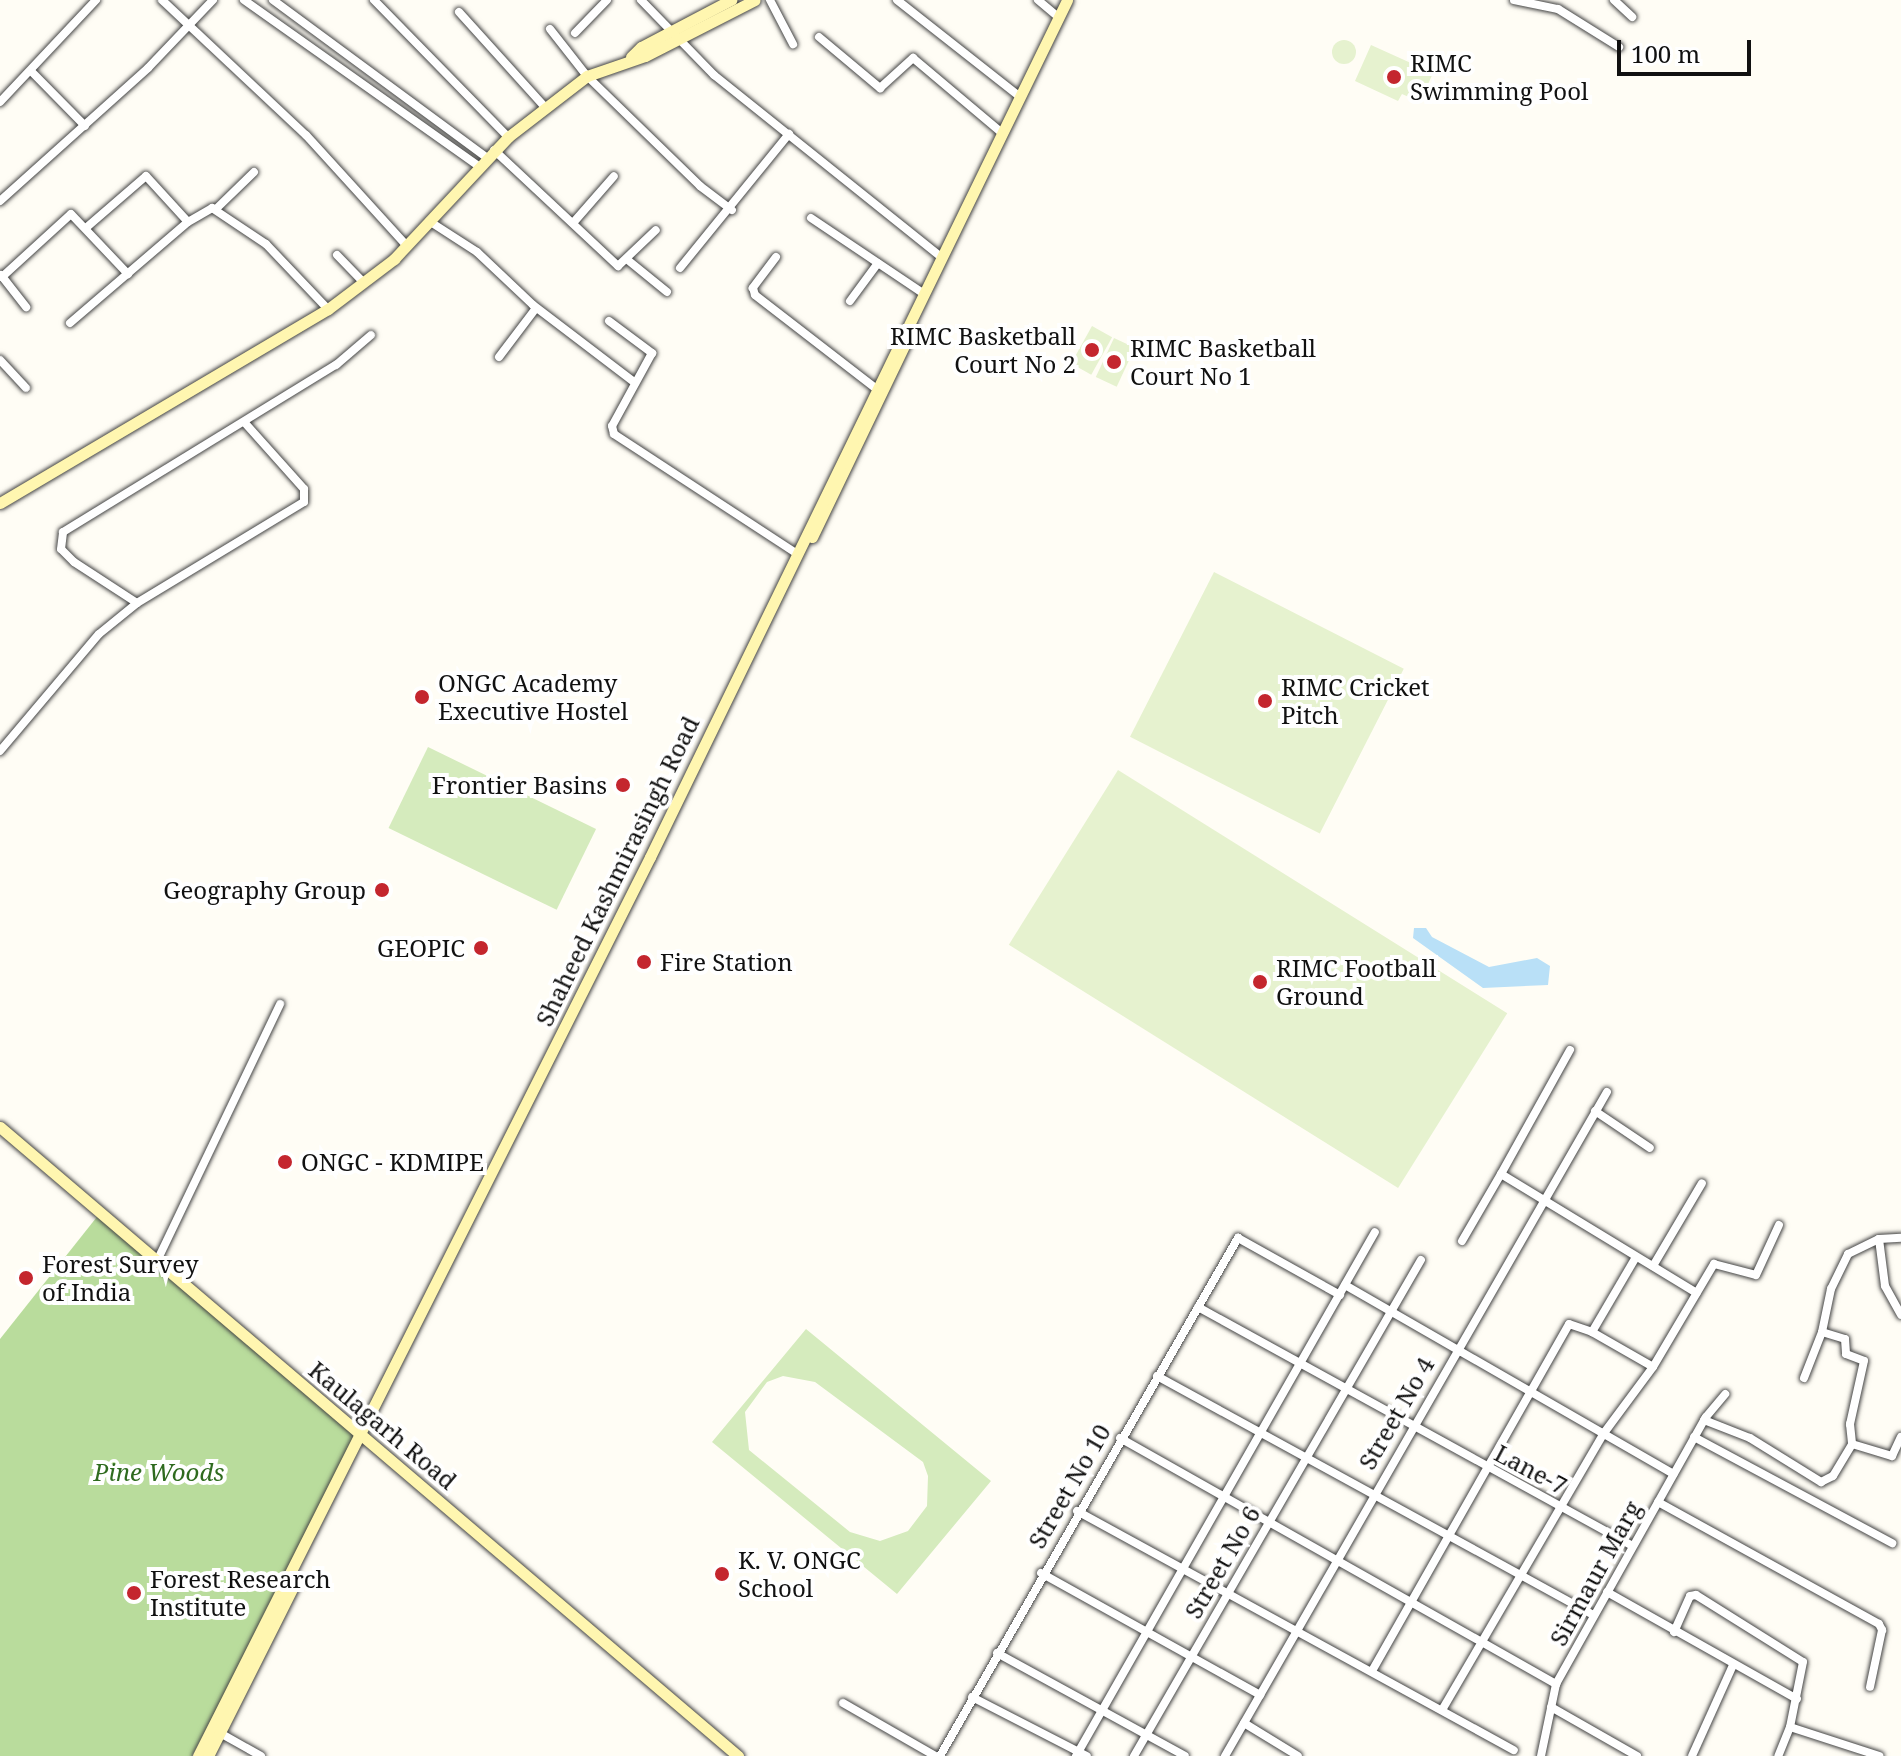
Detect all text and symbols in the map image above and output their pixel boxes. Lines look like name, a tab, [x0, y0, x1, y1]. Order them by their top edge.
scale bar	[1621, 24, 1755, 74]
text: 100 m	[1631, 37, 1700, 70]
place label: RIMC Swimming Pool	[1410, 49, 1588, 105]
marker: RIMC Swimming Pool	[1385, 68, 1403, 86]
place label: RIMC Basketball Court No 2	[890, 322, 1076, 378]
place label: RIMC Basketball Court No 1	[1130, 334, 1316, 390]
marker: RIMC Basketball Court No 2	[1083, 341, 1101, 359]
marker: RIMC Basketball Court No 1	[1105, 353, 1123, 371]
place label: ONGC Academy Executive Hostel	[438, 669, 628, 725]
place label: RIMC Cricket Pitch	[1281, 673, 1429, 729]
marker: ONGC Academy Executive Hostel	[413, 688, 431, 706]
marker: RIMC Cricket Pitch	[1256, 692, 1274, 710]
street label: Shaheed Kashmirasingh Road	[529, 711, 705, 1031]
place label: Frontier Basins	[432, 771, 607, 799]
marker: Frontier Basins	[614, 776, 632, 794]
place label: Geography Group	[163, 876, 366, 904]
marker: Geography Group	[373, 881, 391, 899]
place label: GEOPIC	[377, 934, 465, 962]
marker: GEOPIC	[472, 939, 490, 957]
place label: Fire Station	[660, 948, 793, 976]
marker: Fire Station	[635, 953, 653, 971]
place label: RIMC Football Ground	[1276, 954, 1437, 1010]
marker: RIMC Football Ground	[1251, 973, 1269, 991]
place label: ONGC - KDMIPE	[301, 1148, 484, 1176]
marker: ONGC - KDMIPE	[276, 1153, 294, 1171]
place label: Forest Survey of India	[42, 1250, 199, 1306]
marker: Forest Survey of India	[17, 1269, 35, 1287]
street label: Street No 4	[1352, 1352, 1440, 1474]
street label: Kaulagarh Road	[303, 1355, 463, 1495]
street label: Street No 10	[1022, 1419, 1116, 1553]
street label: Lane-7	[1490, 1438, 1572, 1500]
park label: Pine Woods	[94, 1458, 224, 1486]
street label: Sirmaur Marg	[1543, 1495, 1647, 1651]
street label: Street No 6	[1178, 1501, 1266, 1623]
place label: K. V. ONGC School	[738, 1546, 861, 1602]
place label: Forest Research Institute	[150, 1565, 331, 1621]
marker: K. V. ONGC School	[713, 1565, 731, 1583]
marker: Forest Research Institute	[125, 1584, 143, 1602]

